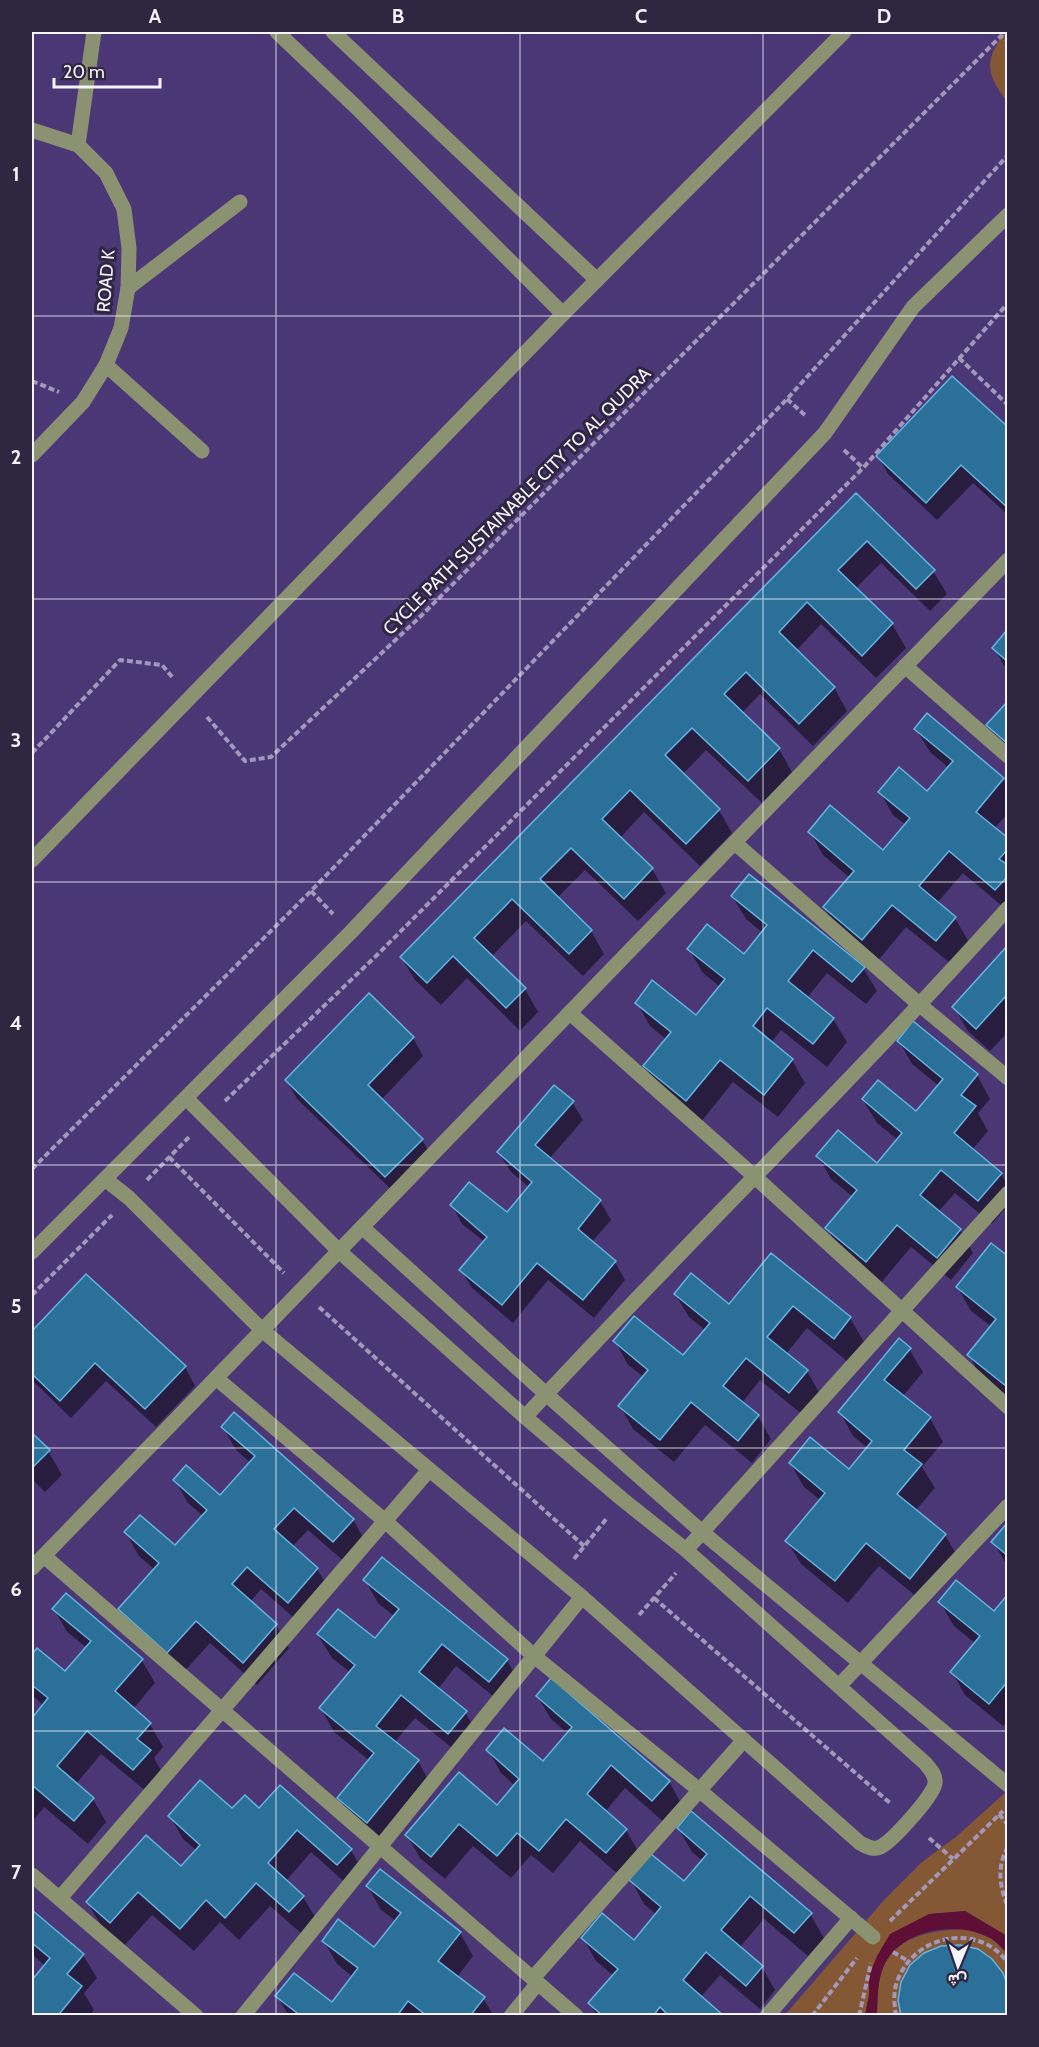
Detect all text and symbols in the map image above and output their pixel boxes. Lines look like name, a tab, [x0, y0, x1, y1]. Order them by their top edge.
text: A	[149, 4, 162, 28]
text: B	[392, 4, 404, 28]
text: C	[635, 4, 647, 28]
text: D	[877, 4, 891, 28]
scale bar	[54, 51, 160, 89]
text: 20 m	[63, 61, 105, 83]
text: 1	[12, 162, 20, 186]
street label: ROAD K	[92, 248, 120, 313]
street label: CYCLE PATH SUSTAINABLE CITY TO AL QUDRA	[379, 363, 655, 639]
text: 2	[11, 445, 21, 469]
text: 3	[11, 728, 21, 752]
text: 4	[10, 1011, 22, 1035]
text: 5	[11, 1294, 21, 1318]
text: 6	[10, 1577, 22, 1601]
text: 7	[11, 1860, 22, 1884]
north arrow	[928, 1936, 988, 1996]
text: ش	[948, 1971, 967, 1990]

